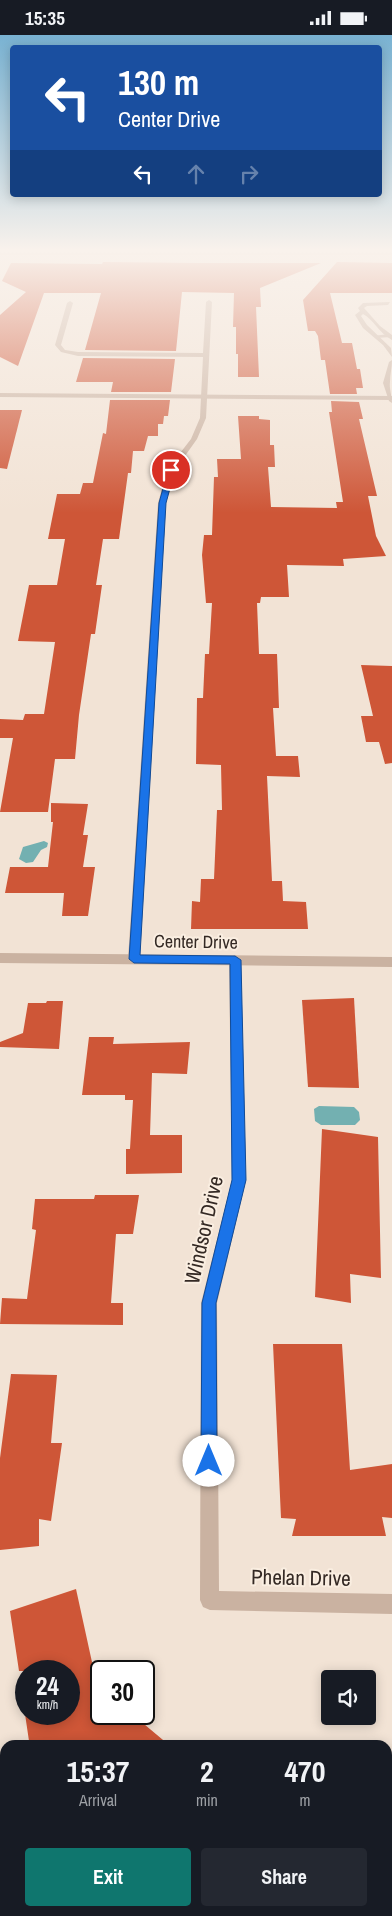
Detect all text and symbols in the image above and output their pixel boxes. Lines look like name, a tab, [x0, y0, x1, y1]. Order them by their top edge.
text: 15:35	[25, 5, 65, 31]
text: 130 m	[118, 59, 199, 106]
icon: left	[35, 65, 100, 130]
text: Center Drive	[118, 104, 220, 134]
icon: left	[129, 160, 157, 188]
icon: ahead	[182, 160, 210, 188]
icon: right	[235, 160, 263, 188]
pin	[150, 449, 192, 491]
icon: arrive	[157, 456, 185, 484]
street label: Center Drive	[154, 928, 238, 955]
street label: Windsor Drive	[177, 1173, 230, 1287]
position arrow	[182, 1434, 234, 1486]
street label: Phelan Drive	[251, 1562, 351, 1593]
speed limit sign: 30	[90, 1660, 155, 1725]
text: 24	[36, 1669, 59, 1703]
map controls	[321, 1670, 376, 1725]
button: sound	[321, 1670, 376, 1725]
text: km/h	[37, 1697, 58, 1713]
text: 15:37	[67, 1751, 129, 1791]
text: 2	[200, 1751, 214, 1791]
text: 470	[284, 1751, 325, 1791]
text: Arrival	[79, 1789, 117, 1811]
text: min	[196, 1789, 218, 1811]
text: m	[299, 1789, 310, 1811]
button: Exit	[25, 1848, 191, 1906]
button: Share	[201, 1848, 367, 1906]

